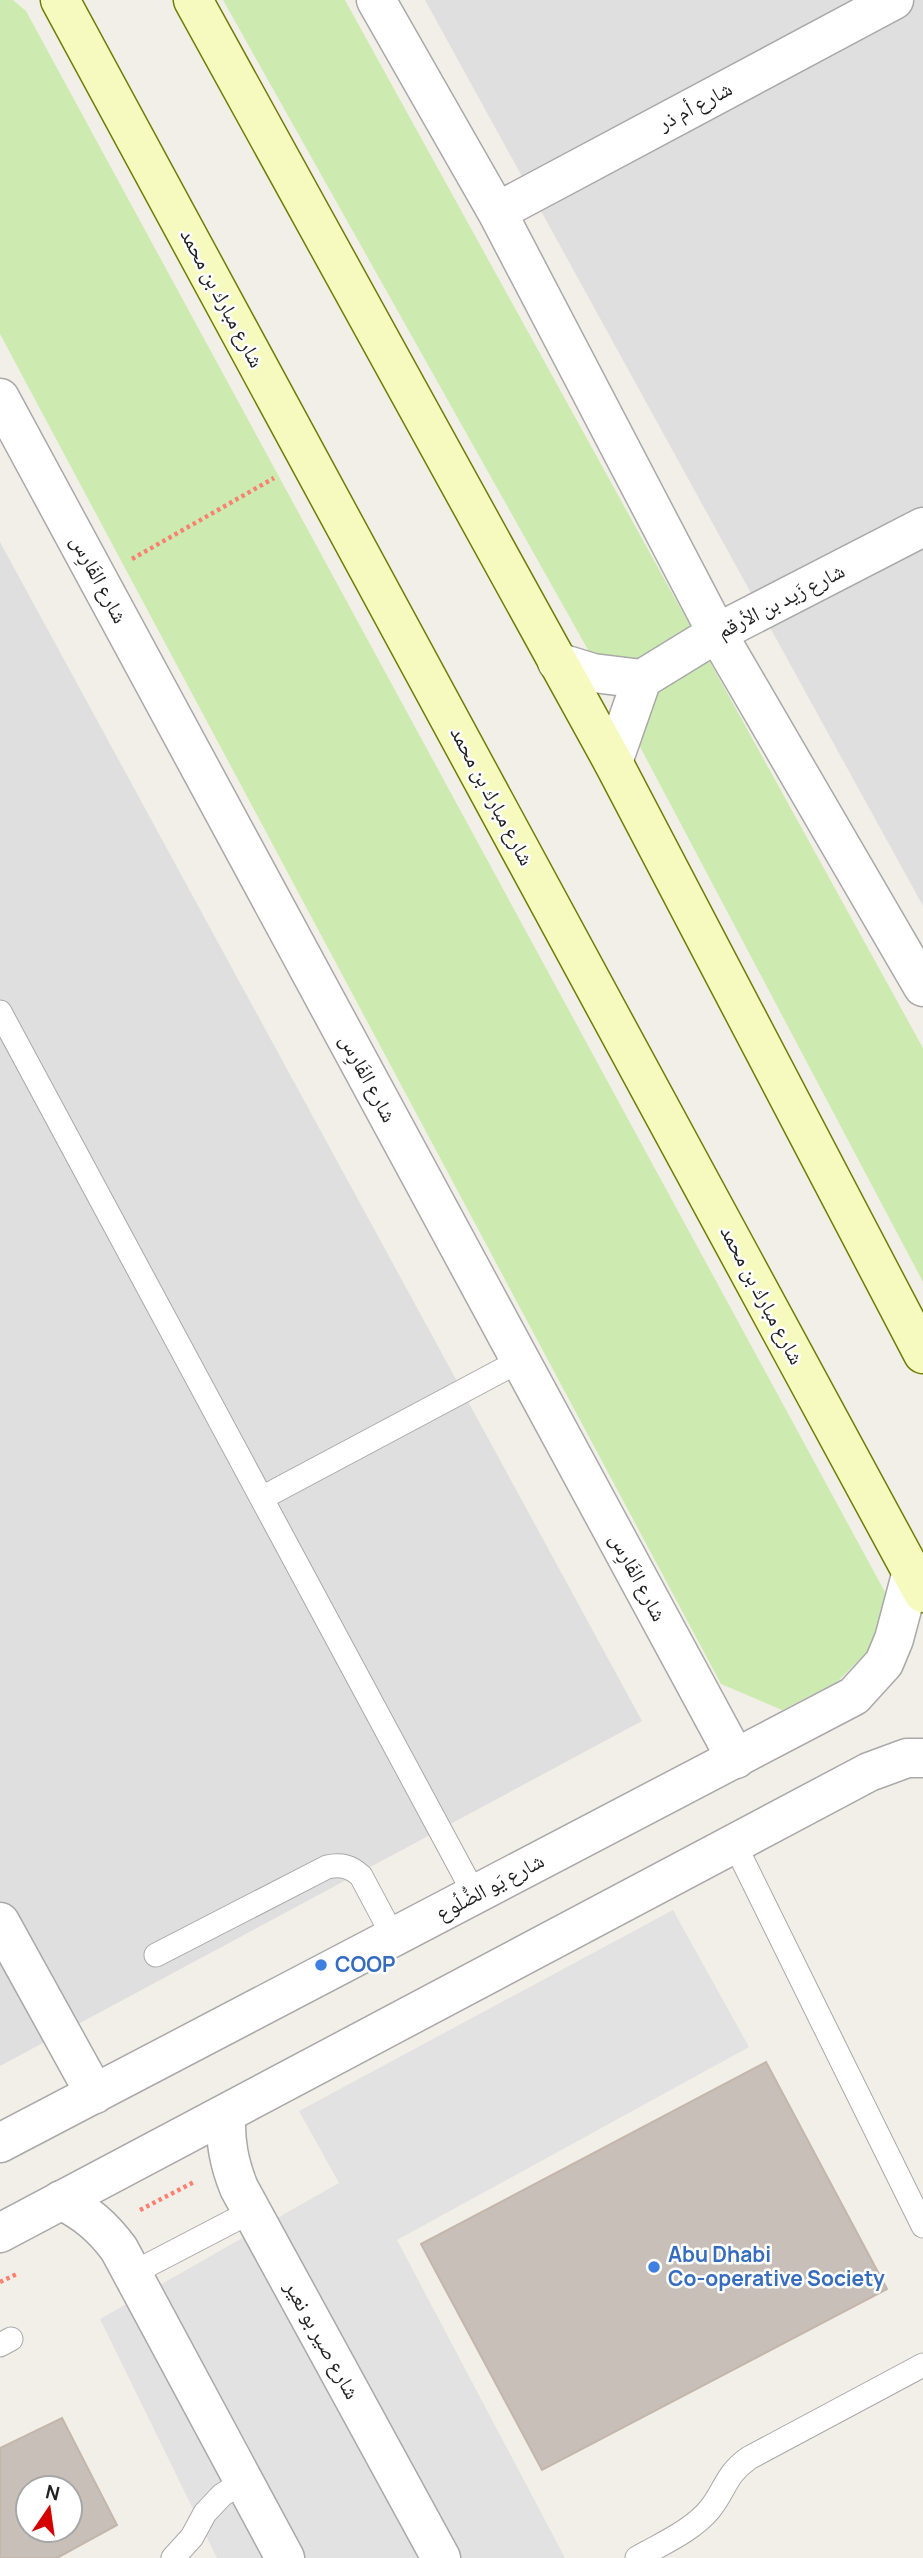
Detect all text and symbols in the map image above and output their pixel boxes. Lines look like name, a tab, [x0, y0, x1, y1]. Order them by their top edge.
street label: شارع أم ذر	[652, 74, 737, 138]
street label: شارع مبارك بن محمد	[174, 223, 271, 372]
street label: شارع الفَارِس	[63, 529, 135, 629]
street label: شارع زَيد بن الأرقم	[712, 556, 850, 645]
street label: شارع مبارك بن محمد	[444, 721, 541, 870]
street label: شارع الفَارِس	[332, 1028, 404, 1128]
street label: شارع مبارك بن محمد	[714, 1220, 811, 1369]
street label: شارع الفَارِس	[602, 1527, 674, 1627]
street label: شارع يَو الضُّلُوع	[431, 1846, 549, 1926]
place label: COOP	[335, 1950, 395, 1978]
marker: COOP	[313, 1957, 329, 1973]
place label: Abu Dhabi Co-operative Society	[668, 2240, 885, 2292]
marker: Abu Dhabi Co-operative Society	[646, 2259, 662, 2275]
street label: شارع صير بو نعير	[278, 2274, 367, 2404]
north arrow	[14, 2474, 84, 2544]
text: N	[43, 2478, 62, 2507]

